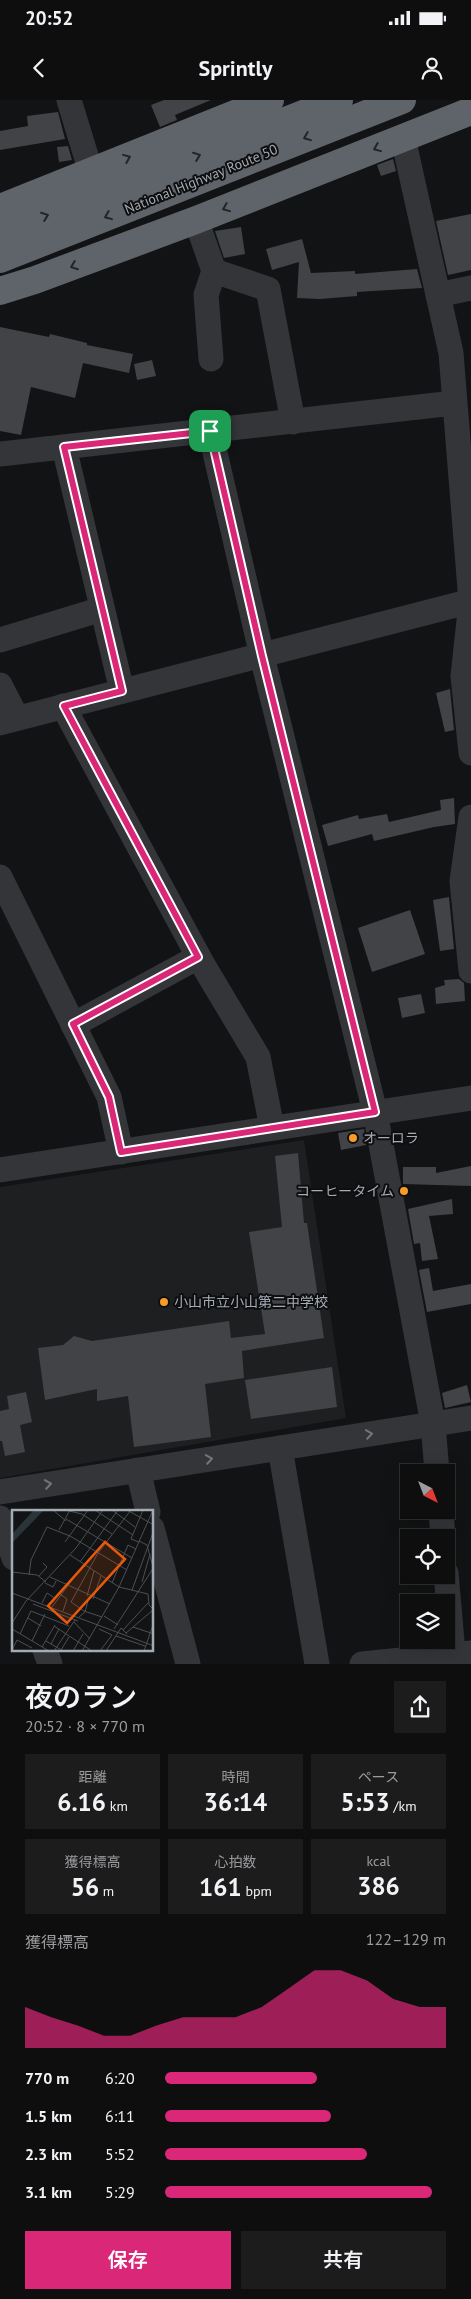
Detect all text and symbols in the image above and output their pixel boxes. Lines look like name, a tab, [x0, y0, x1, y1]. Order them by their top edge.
text: 20:52	[25, 6, 73, 30]
icon: back	[25, 54, 53, 82]
text: Sprintly	[199, 54, 272, 82]
icon: person	[418, 54, 446, 82]
one-way arrow	[304, 131, 312, 141]
street label: National Highway Route 50	[122, 140, 281, 218]
one-way arrow	[373, 142, 382, 152]
one-way arrow	[192, 152, 200, 162]
one-way arrow	[122, 153, 131, 164]
one-way arrow	[222, 202, 230, 212]
one-way arrow	[104, 210, 112, 220]
one-way arrow	[41, 211, 49, 221]
one-way arrow	[70, 260, 79, 270]
pin	[189, 410, 231, 452]
icon: arrive	[196, 417, 224, 445]
place label: オーロラ	[363, 1129, 419, 1147]
marker: オーロラ	[347, 1132, 359, 1144]
place label: コーヒータイム	[296, 1182, 394, 1200]
marker: コーヒータイム	[398, 1185, 410, 1197]
place label: 小山市立小山第二中学校	[174, 1293, 328, 1311]
marker: 小山市立小山第二中学校	[158, 1296, 170, 1308]
one-way arrow	[365, 1429, 374, 1439]
one-way arrow	[205, 1454, 213, 1465]
north arrow	[400, 1464, 455, 1519]
map controls	[400, 1464, 455, 1649]
one-way arrow	[44, 1480, 53, 1490]
inset map	[12, 1510, 154, 1652]
button: locate	[400, 1529, 455, 1584]
button: layers	[400, 1594, 455, 1649]
text: 夜のラン	[25, 1678, 137, 1715]
button: share	[394, 1681, 446, 1733]
text: 20:52 · 8 × 770 m	[25, 1716, 145, 1736]
text: 距離	[79, 1768, 107, 1786]
text: 時間	[222, 1768, 250, 1786]
text: ペース	[358, 1768, 399, 1786]
text: 6.16	[57, 1786, 106, 1818]
text: 36:14	[204, 1786, 267, 1818]
text: 5:53	[340, 1786, 390, 1818]
text: km	[106, 1797, 128, 1815]
text: /km	[390, 1797, 417, 1815]
text: kcal	[367, 1852, 390, 1870]
text: 獲得標高	[65, 1853, 121, 1871]
text: 心拍数	[215, 1853, 257, 1871]
text: 386	[357, 1870, 400, 1902]
text: 56	[71, 1871, 99, 1903]
text: 161	[199, 1871, 242, 1903]
text: m	[99, 1882, 114, 1900]
text: bpm	[242, 1882, 272, 1900]
text: 122–129 m	[366, 1929, 446, 1949]
text: 獲得標高	[25, 1932, 89, 1952]
text: 770 m	[25, 2068, 69, 2088]
text: 6:20	[105, 2068, 135, 2088]
text: 1.5 km	[25, 2106, 72, 2126]
text: 6:11	[105, 2106, 135, 2126]
text: 2.3 km	[25, 2144, 72, 2164]
text: 5:52	[105, 2144, 135, 2164]
text: 3.1 km	[25, 2182, 72, 2202]
text: 5:29	[105, 2182, 135, 2202]
button: 保存	[25, 2231, 231, 2289]
button: 共有	[241, 2231, 446, 2289]

